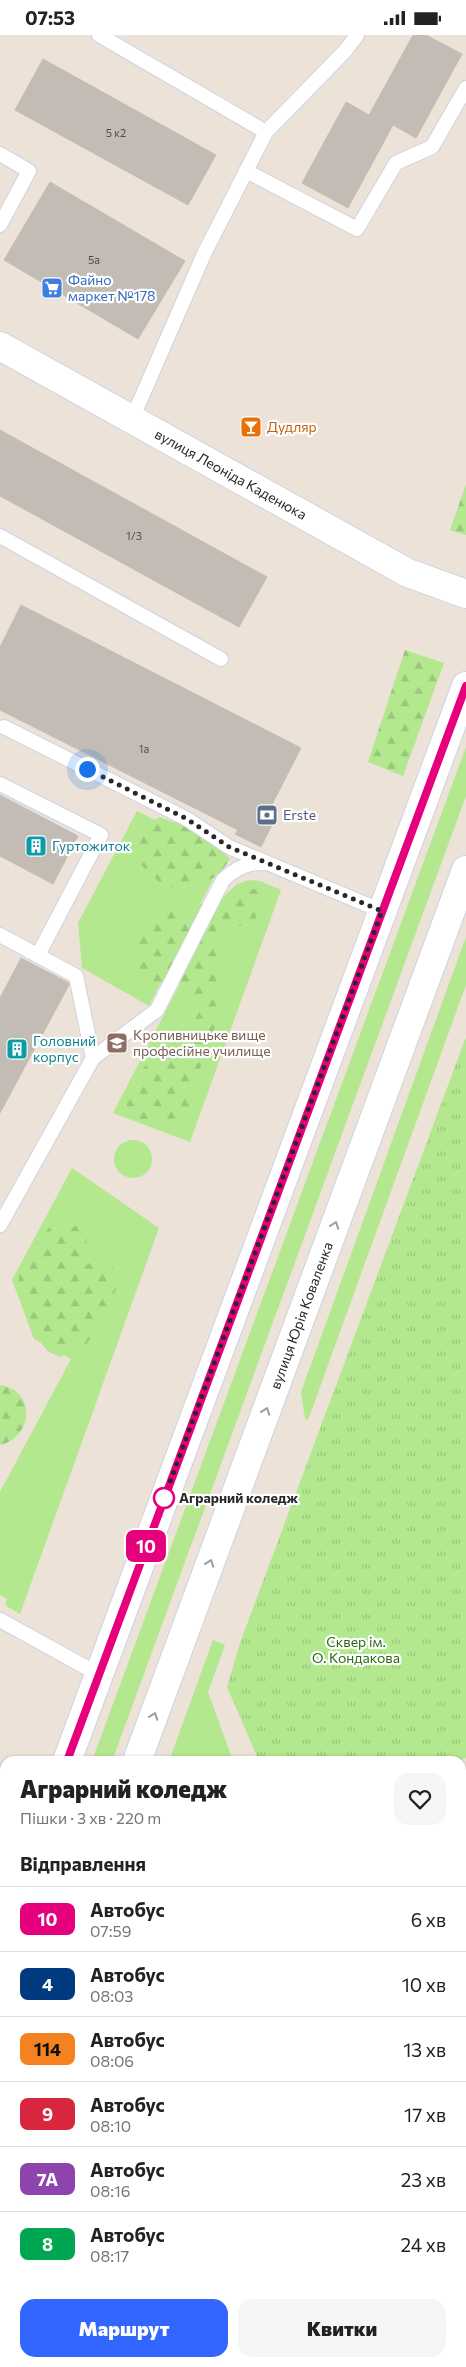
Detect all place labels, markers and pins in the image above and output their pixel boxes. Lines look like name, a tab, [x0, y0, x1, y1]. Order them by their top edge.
place label: Файно маркет №178	[68, 271, 155, 304]
supermarket icon: Файно маркет №178	[40, 276, 64, 300]
bar icon: Дудляр	[239, 415, 263, 439]
place label: Дудляр	[267, 418, 317, 435]
bank icon: Erste	[255, 803, 279, 827]
place label: Erste	[283, 806, 316, 823]
building icon: Гуртожиток	[24, 834, 48, 858]
place label: Гуртожиток	[52, 837, 131, 854]
place label: Кропивницьке вище професійне училище	[133, 1026, 271, 1059]
school or university icon: Кропивницьке вище професійне училище	[105, 1031, 129, 1055]
place label: Головний корпус	[33, 1032, 96, 1065]
building icon: Головний корпус	[5, 1037, 29, 1061]
marker: Аграрний коледж	[153, 1487, 175, 1509]
place label: Аграрний коледж	[179, 1489, 298, 1506]

